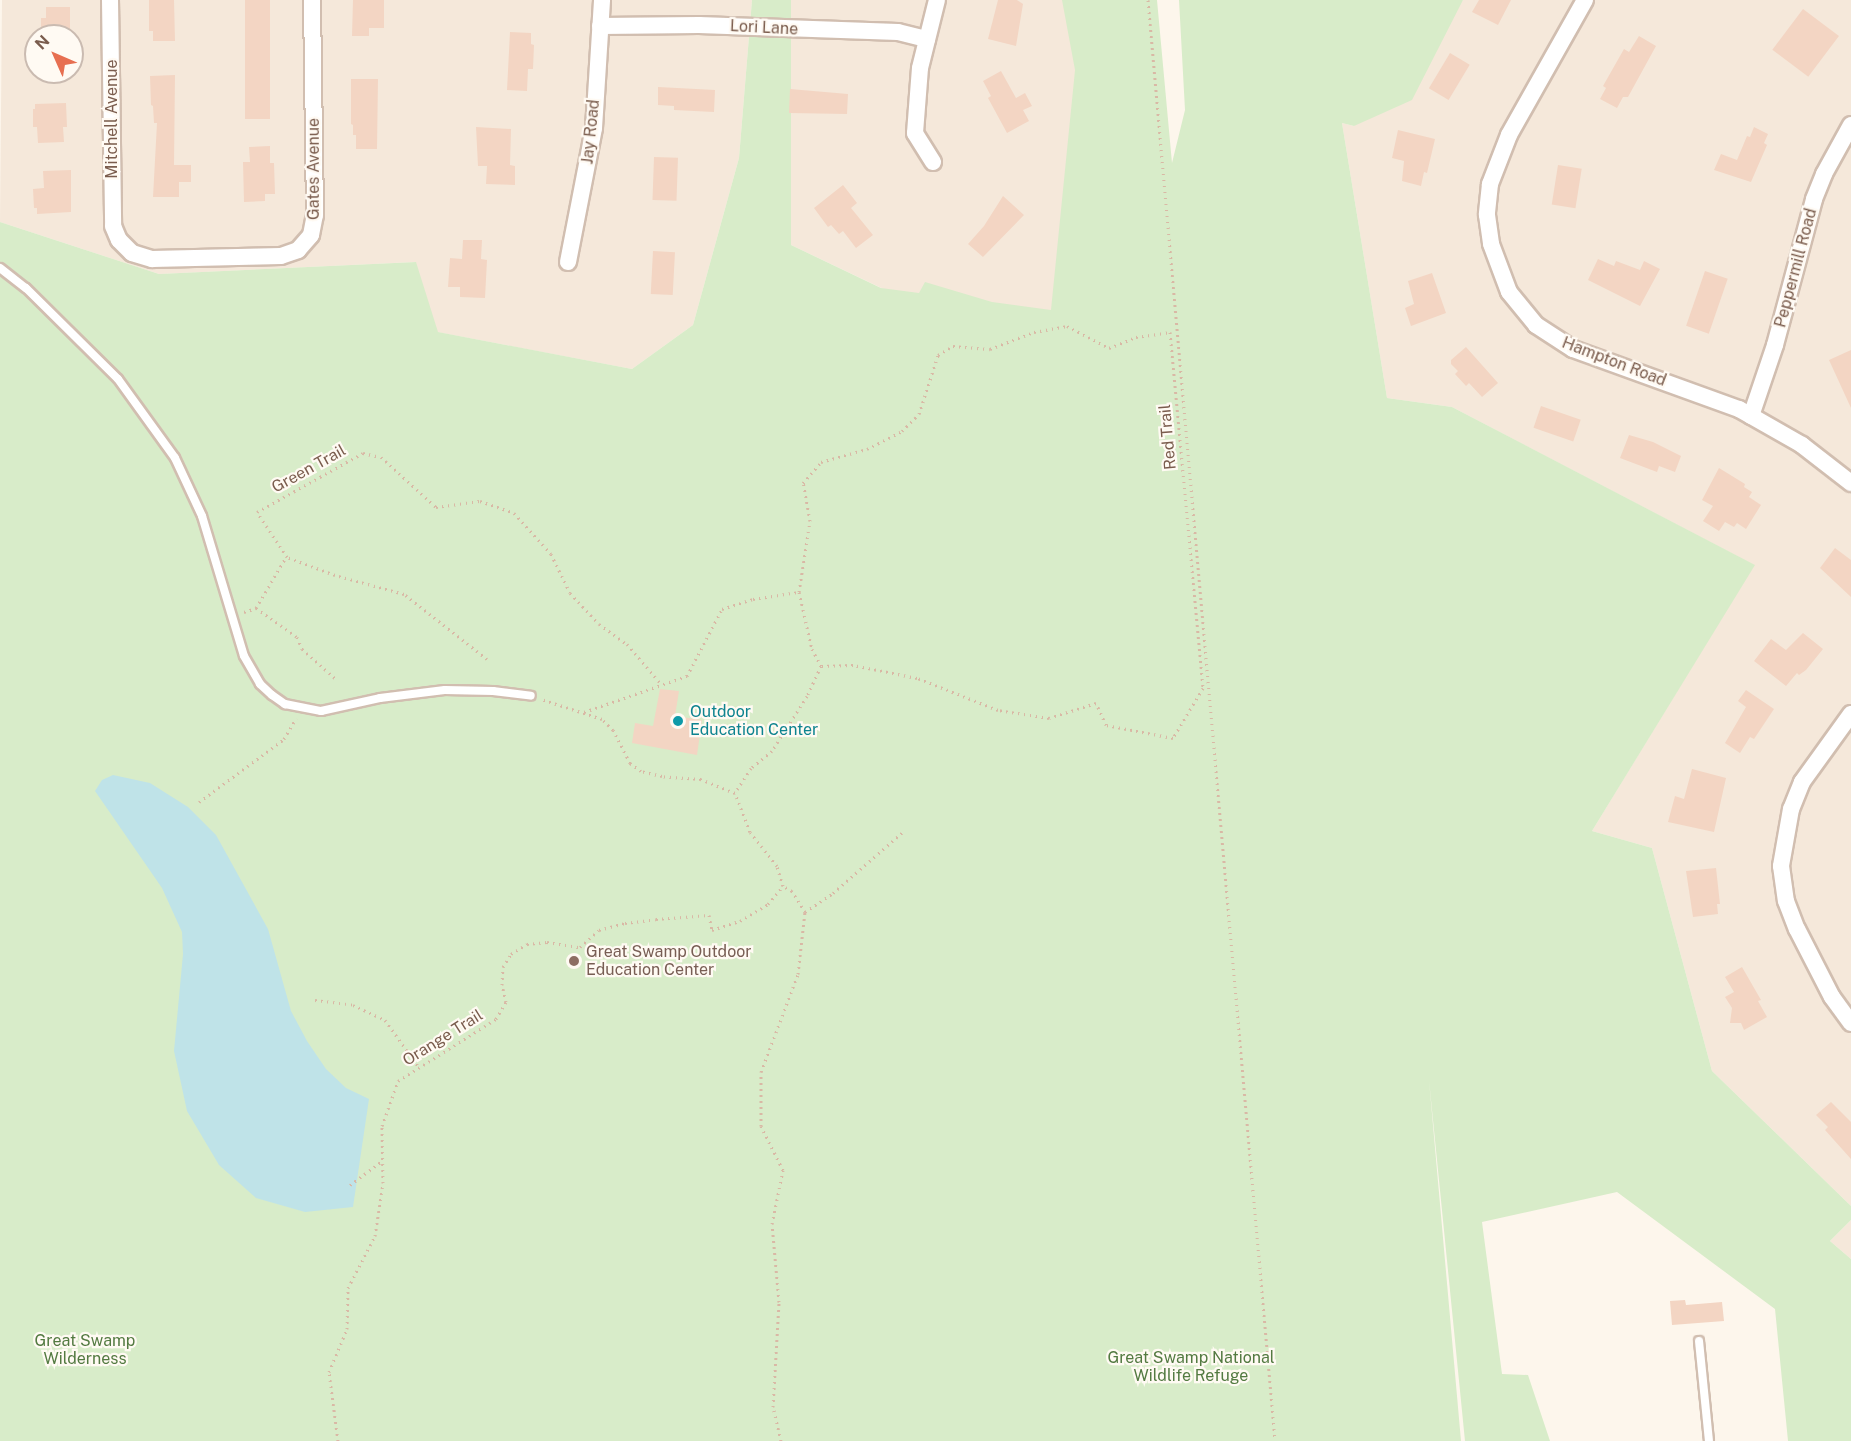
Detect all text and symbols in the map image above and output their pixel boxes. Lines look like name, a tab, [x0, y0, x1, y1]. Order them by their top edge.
street label: Lori Lane	[729, 17, 799, 39]
north arrow	[24, 24, 84, 84]
text: N	[31, 31, 53, 53]
street label: Mitchell Avenue	[102, 59, 122, 179]
street label: Jay Road	[578, 99, 604, 165]
street label: Gates Avenue	[304, 118, 324, 220]
street label: Peppermill Road	[1771, 206, 1821, 330]
street label: Hampton Road	[1559, 333, 1669, 391]
street label: Red Trail	[1156, 403, 1180, 471]
street label: Green Trail	[269, 441, 349, 497]
place label: Outdoor Education Center	[690, 702, 818, 740]
marker: Outdoor Education Center	[671, 714, 685, 728]
place label: Great Swamp Outdoor Education Center	[586, 942, 752, 980]
marker: Great Swamp Outdoor Education Center	[567, 954, 581, 968]
street label: Orange Trail	[399, 1006, 487, 1070]
park label: Great Swamp Wilderness	[35, 1331, 135, 1369]
park label: Great Swamp National Wildlife Refuge	[1107, 1348, 1275, 1386]

